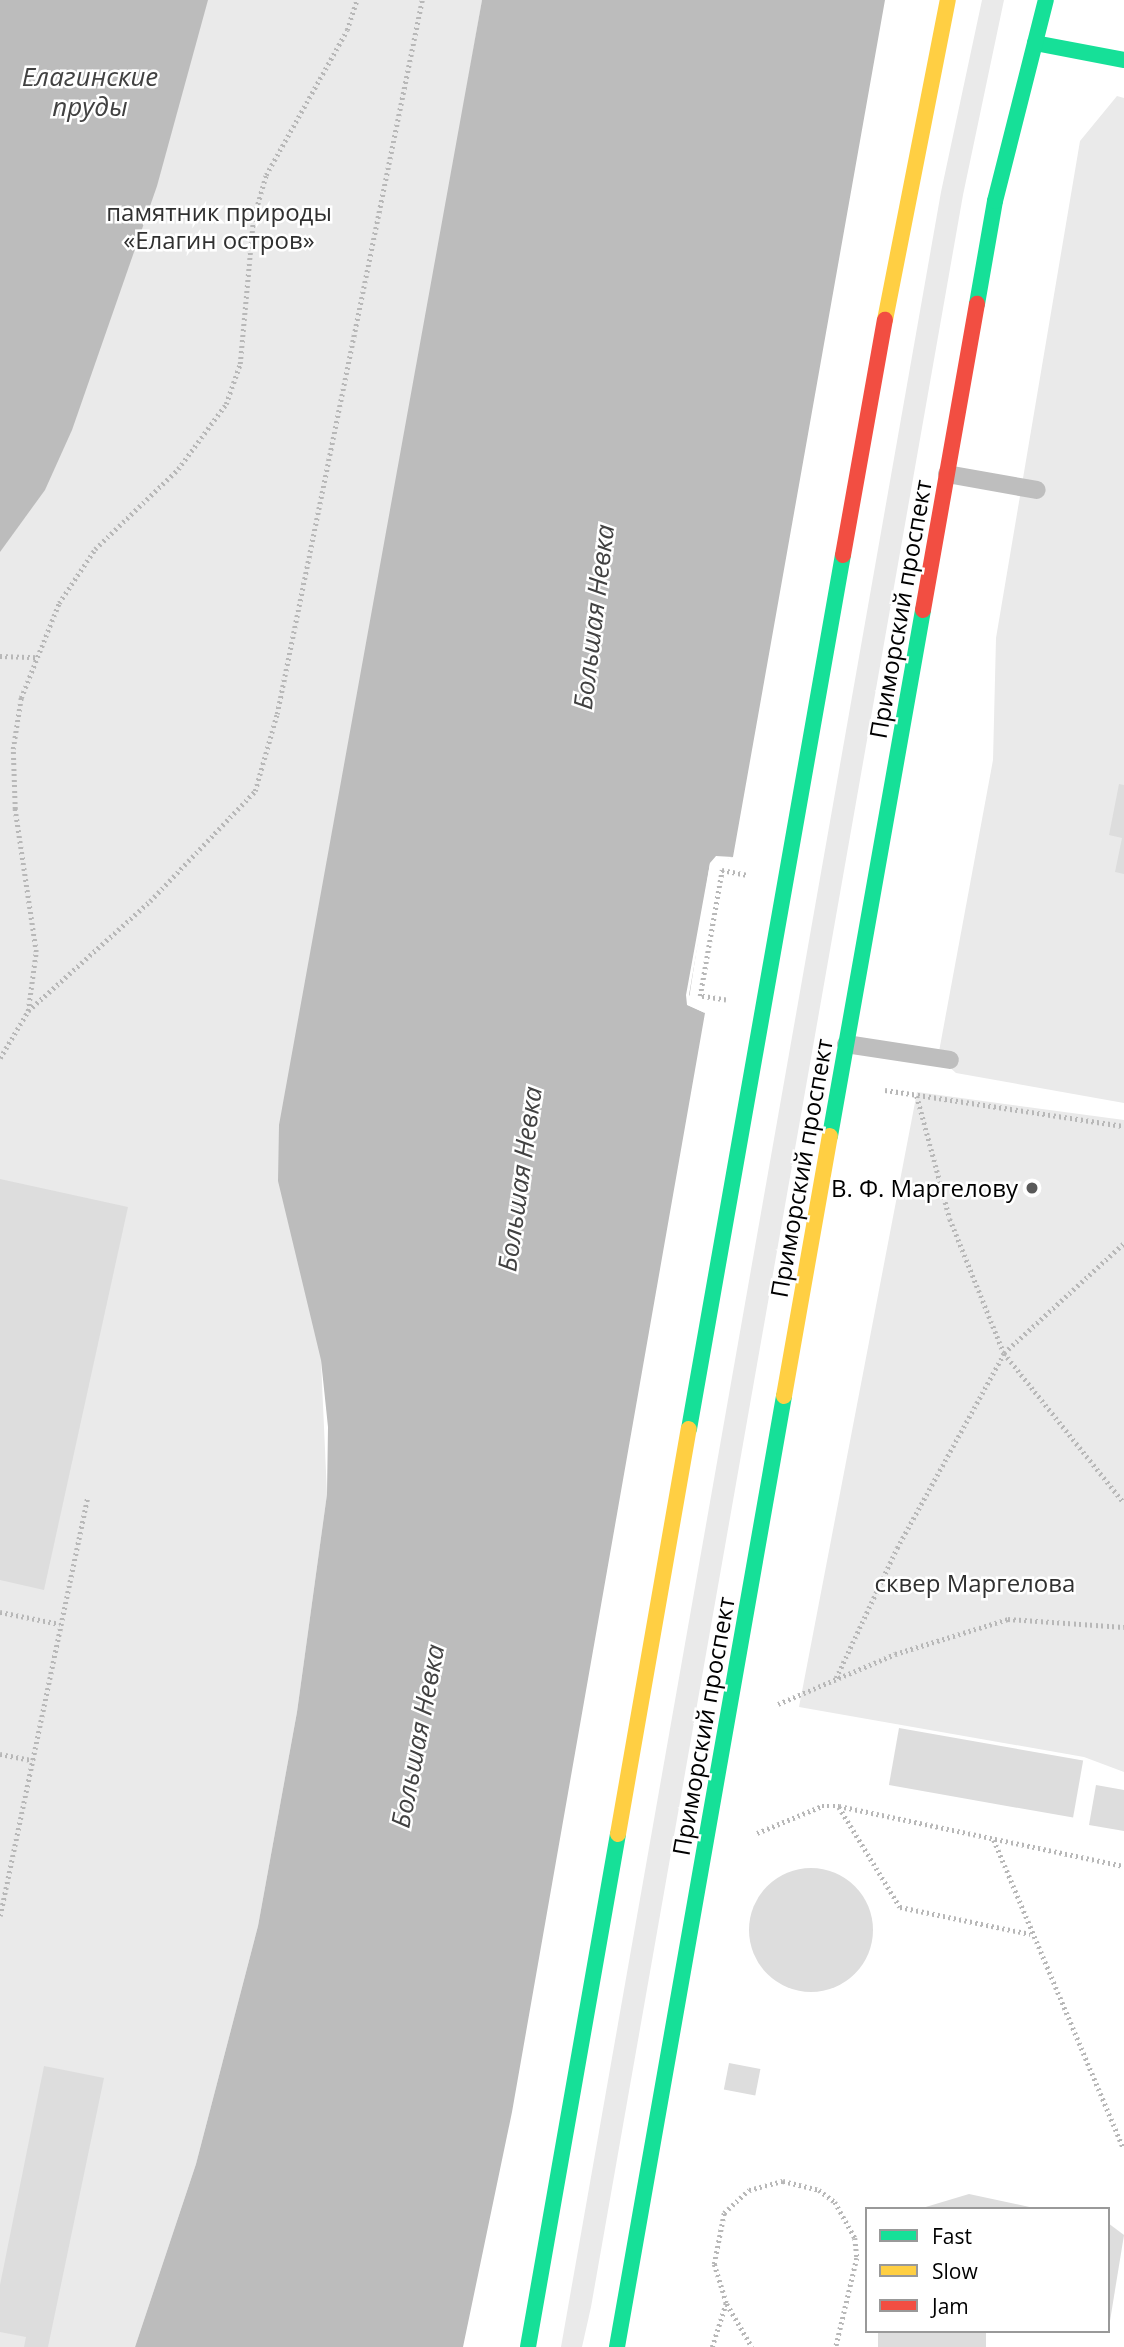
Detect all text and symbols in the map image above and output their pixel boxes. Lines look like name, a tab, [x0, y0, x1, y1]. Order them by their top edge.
water label: Елагинские пруды	[22, 61, 158, 122]
park label: памятник природы «Елагин остров»	[106, 198, 332, 254]
street label: Приморский проспект	[863, 477, 937, 741]
water label: Большая Невка	[567, 523, 621, 711]
street label: Приморский проспект	[764, 1036, 838, 1300]
water label: Большая Невка	[492, 1085, 548, 1273]
place label: В. Ф. Маргелову	[831, 1174, 1018, 1202]
marker: В. Ф. Маргелову	[1024, 1180, 1040, 1196]
park label: сквер Маргелова	[875, 1569, 1075, 1597]
street label: Приморский проспект	[666, 1594, 740, 1858]
water label: Большая Невка	[385, 1642, 451, 1830]
legend	[865, 2207, 1110, 2333]
text: Fast	[932, 2222, 972, 2250]
text: Slow	[932, 2257, 978, 2285]
text: Jam	[932, 2292, 969, 2320]

